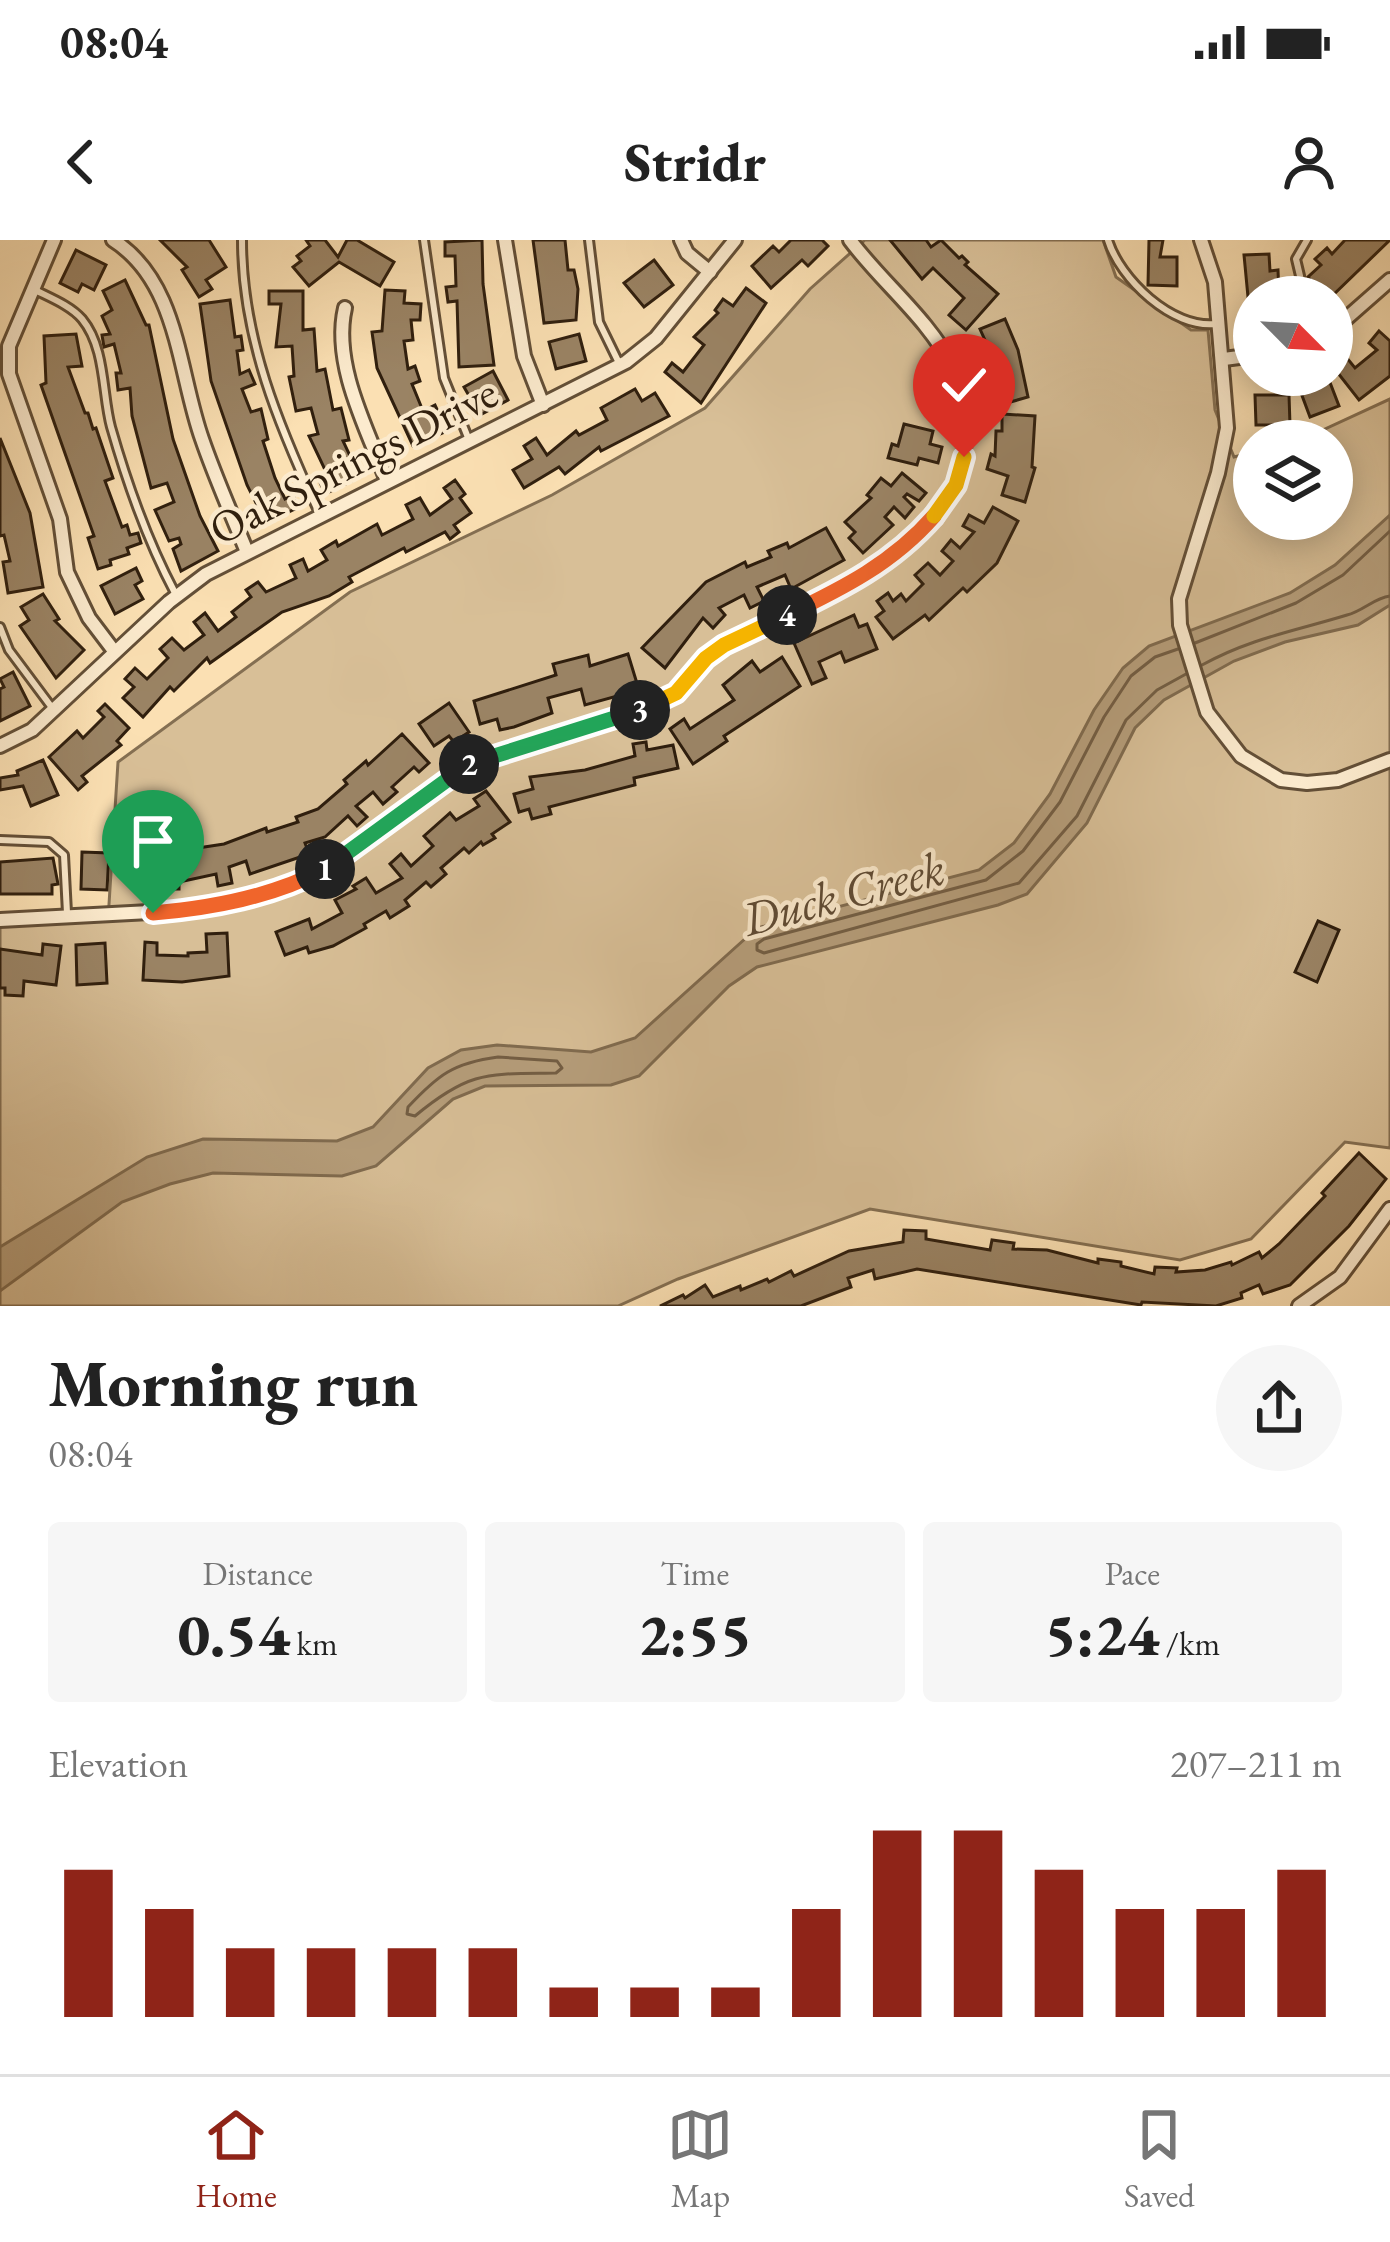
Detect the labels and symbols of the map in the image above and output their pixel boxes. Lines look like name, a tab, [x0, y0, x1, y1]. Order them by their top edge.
north arrow	[1233, 276, 1353, 396]
pin	[913, 334, 1015, 457]
street label: Oak Springs Drive	[199, 362, 507, 558]
pin: 4	[757, 585, 817, 645]
pin: 3	[610, 680, 670, 740]
pin: 2	[439, 734, 499, 794]
pin	[102, 790, 204, 913]
water label: Duck Creek	[734, 836, 951, 950]
pin: 1	[295, 839, 355, 899]

